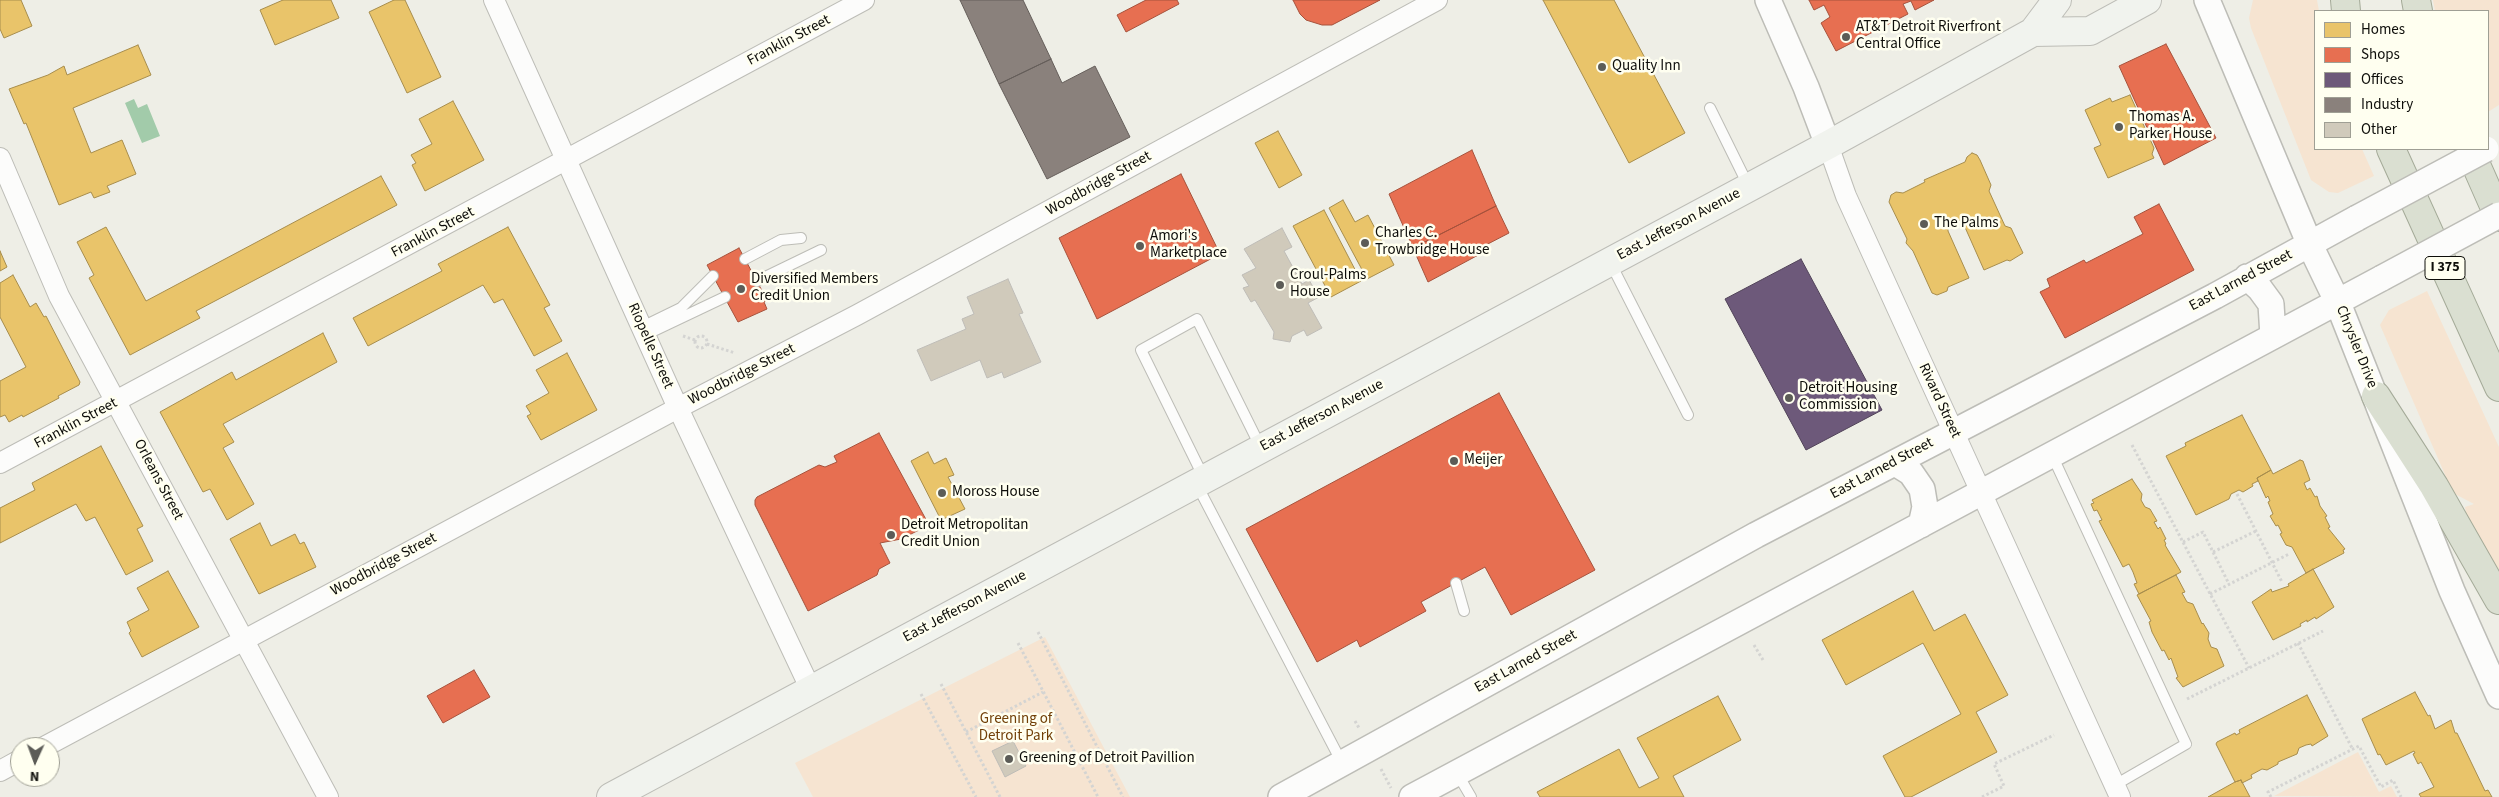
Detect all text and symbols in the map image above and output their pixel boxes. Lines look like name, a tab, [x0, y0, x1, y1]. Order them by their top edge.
legend	[2314, 10, 2489, 150]
street label: Franklin Street	[744, 12, 834, 70]
place label: AT&T Detroit Riverfront Central Office	[1856, 19, 2001, 54]
text: Homes	[2361, 19, 2405, 40]
marker: AT&T Detroit Riverfront Central Office	[1840, 31, 1852, 43]
text: Shops	[2361, 44, 2400, 65]
place label: Quality Inn	[1612, 58, 1681, 76]
marker: Quality Inn	[1596, 61, 1608, 73]
text: Offices	[2361, 69, 2404, 90]
text: Industry	[2361, 94, 2413, 115]
place label: Thomas A. Parker House	[2129, 109, 2212, 144]
text: Other	[2361, 119, 2397, 140]
marker: Thomas A. Parker House	[2113, 121, 2125, 133]
street label: Woodbridge Street	[1043, 148, 1155, 220]
street label: East Jefferson Avenue	[1614, 185, 1744, 265]
street label: Franklin Street	[388, 204, 478, 262]
place label: The Palms	[1934, 215, 1999, 233]
marker: The Palms	[1918, 218, 1930, 230]
place label: Charles C. Trowbridge House	[1375, 225, 1489, 260]
place label: Amori's Marketplace	[1150, 228, 1227, 263]
marker: Charles C. Trowbridge House	[1359, 237, 1371, 249]
marker: Amori's Marketplace	[1134, 240, 1146, 252]
street label: East Larned Street	[2186, 246, 2296, 316]
road number: I 375	[2425, 256, 2465, 280]
place label: Croul-Palms House	[1290, 267, 1366, 302]
place label: Diversified Members Credit Union	[751, 271, 878, 306]
marker: Croul-Palms House	[1274, 279, 1286, 291]
marker: Diversified Members Credit Union	[735, 283, 747, 295]
street label: Riopelle Street	[623, 300, 677, 392]
street label: Chrysler Drive	[2331, 303, 2381, 391]
street label: Woodbridge Street	[686, 340, 798, 410]
street label: Rivard Street	[1914, 361, 1964, 441]
street label: East Jefferson Avenue	[1257, 376, 1387, 456]
place label: Detroit Housing Commission	[1799, 380, 1897, 415]
marker: Detroit Housing Commission	[1783, 392, 1795, 404]
street label: Franklin Street	[31, 395, 121, 453]
street label: East Larned Street	[1827, 434, 1937, 504]
street label: Orleans Street	[129, 437, 187, 523]
place label: Meijer	[1464, 452, 1502, 470]
marker: Meijer	[1448, 455, 1460, 467]
place label: Moross House	[952, 484, 1040, 502]
marker: Moross House	[936, 487, 948, 499]
place label: Detroit Metropolitan Credit Union	[901, 517, 1028, 552]
marker: Detroit Metropolitan Credit Union	[885, 529, 897, 541]
street label: Woodbridge Street	[328, 530, 440, 600]
street label: East Jefferson Avenue	[900, 567, 1030, 647]
street label: East Larned Street	[1472, 626, 1580, 698]
park label: Greening of Detroit Park	[979, 711, 1053, 746]
north arrow	[10, 737, 60, 787]
place label: Greening of Detroit Pavillion	[1019, 750, 1195, 768]
marker: Greening of Detroit Pavillion	[1003, 753, 1015, 765]
text: N	[30, 766, 40, 786]

